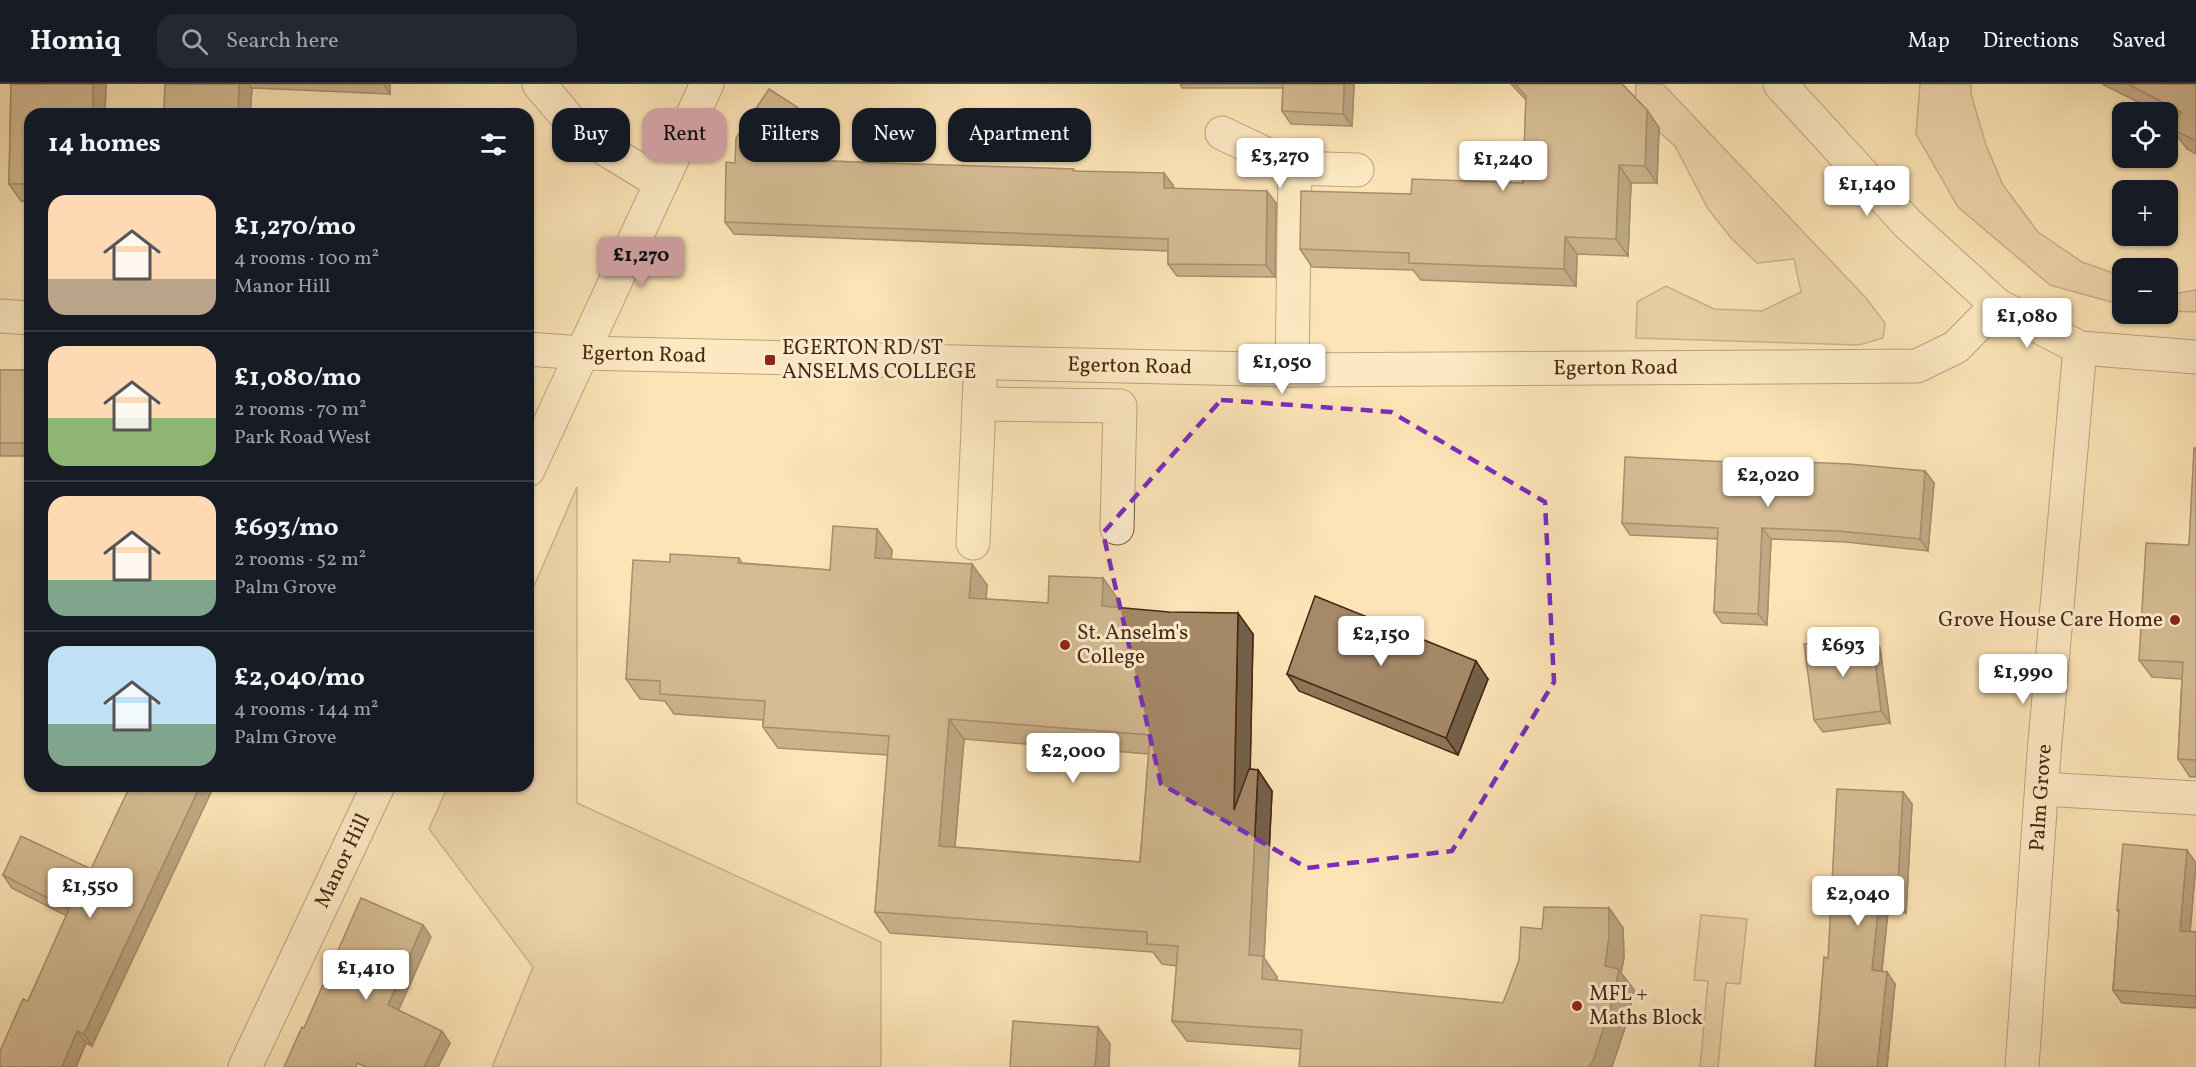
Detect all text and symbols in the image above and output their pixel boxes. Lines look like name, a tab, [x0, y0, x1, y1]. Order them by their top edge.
search box	[157, 14, 577, 68]
text: Homiq	[30, 22, 121, 61]
icon: search	[178, 25, 211, 58]
text: Search here	[226, 26, 339, 57]
text: Map	[1908, 27, 1950, 56]
text: Directions	[1983, 27, 2079, 56]
text: Saved	[2112, 27, 2166, 56]
map controls	[2112, 102, 2178, 324]
button: locate	[2112, 102, 2178, 168]
chip: Buy	[552, 108, 630, 162]
chip: Rent	[642, 108, 727, 162]
chip: Filters	[739, 108, 840, 162]
chip: New	[852, 108, 936, 162]
chip: Apartment	[948, 108, 1091, 162]
text: 14 homes	[48, 126, 161, 162]
icon: filters	[477, 128, 510, 161]
pin: £3,270	[1231, 138, 1329, 189]
pin: £1,240	[1454, 141, 1552, 192]
text: £3,270	[1251, 143, 1309, 171]
text: £1,240	[1473, 146, 1533, 174]
pin: £1,140	[1818, 166, 1916, 217]
text: £1,140	[1838, 171, 1896, 199]
button: +	[2112, 180, 2178, 246]
text: £1,270/mo	[234, 209, 356, 245]
icon: home	[96, 219, 168, 291]
pin: £1,270	[592, 237, 690, 288]
text: £1,270	[613, 242, 669, 270]
text: 4 rooms · 100 m²	[234, 245, 379, 273]
button: −	[2112, 258, 2178, 324]
text: Manor Hill	[234, 273, 331, 301]
pin: £1,080	[1978, 298, 2076, 349]
text: £1,080	[1997, 303, 2057, 331]
place label: EGERTON RD/ST ANSELMS COLLEGE	[782, 334, 976, 387]
street label: Egerton Road	[581, 338, 707, 370]
pin: £1,050	[1233, 344, 1331, 395]
text: £1,050	[1252, 349, 1312, 377]
street label: Egerton Road	[1067, 350, 1192, 382]
marker: EGERTON RD/ST ANSELMS COLLEGE	[763, 353, 777, 367]
street label: Egerton Road	[1553, 353, 1678, 383]
text: £1,080/mo	[234, 360, 361, 396]
icon: home	[96, 370, 168, 442]
text: 2 rooms · 70 m²	[234, 396, 367, 424]
text: Park Road West	[234, 424, 371, 452]
pin: £2,020	[1719, 457, 1817, 508]
text: £2,020	[1737, 462, 1799, 490]
text: £693/mo	[234, 510, 339, 546]
icon: home	[96, 520, 168, 592]
text: 2 rooms · 52 m²	[234, 546, 366, 574]
text: Palm Grove	[234, 574, 337, 602]
place label: Grove House Care Home	[1938, 606, 2163, 635]
marker: Grove House Care Home	[2168, 613, 2182, 627]
pin: £2,150	[1332, 616, 1430, 667]
place label: St. Anselm's College	[1077, 619, 1188, 672]
text: £2,150	[1352, 621, 1410, 649]
pin: £693	[1807, 627, 1879, 678]
text: £693	[1821, 632, 1865, 660]
marker: St. Anselm's College	[1058, 638, 1072, 652]
pin: £1,990	[1974, 654, 2072, 705]
text: £1,990	[1993, 659, 2053, 687]
text: £2,040/mo	[234, 660, 365, 696]
icon: home	[96, 670, 168, 742]
text: 4 rooms · 144 m²	[234, 696, 379, 724]
text: Palm Grove	[234, 724, 337, 752]
pin: £2,000	[1024, 733, 1122, 784]
text: £2,000	[1040, 738, 1106, 766]
street label: Palm Grove	[2023, 743, 2059, 852]
street label: Manor Hill	[308, 809, 377, 913]
pin: £1,550	[41, 868, 139, 919]
text: £1,550	[62, 873, 118, 901]
pin: £2,040	[1809, 876, 1907, 927]
text: £2,040	[1826, 881, 1890, 909]
pin: £1,410	[317, 950, 415, 1001]
text: £1,410	[337, 955, 395, 983]
place label: MFL + Maths Block	[1589, 980, 1703, 1033]
marker: MFL + Maths Block	[1570, 999, 1584, 1013]

